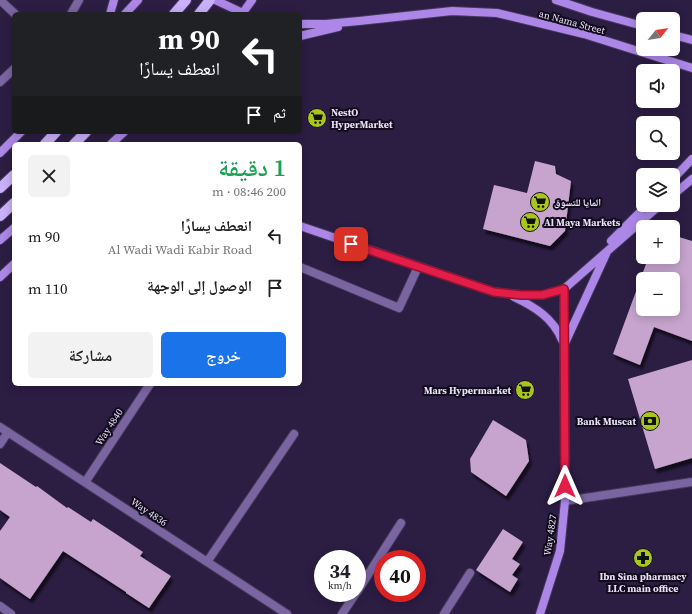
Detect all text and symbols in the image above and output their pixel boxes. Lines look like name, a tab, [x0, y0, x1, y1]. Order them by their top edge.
street label: an Nama Street	[537, 7, 607, 37]
north arrow	[636, 12, 680, 56]
map controls	[636, 12, 680, 316]
text: 90 m	[158, 20, 220, 58]
icon: left	[234, 28, 286, 80]
text: انعطف يسارًا	[139, 56, 220, 81]
button: sound	[636, 64, 680, 108]
text: ثم	[273, 102, 286, 123]
icon: arrive	[243, 104, 265, 126]
place label: NestO HyperMarket	[331, 106, 393, 131]
supermarket icon: NestO HyperMarket	[306, 107, 328, 129]
button: search	[636, 116, 680, 160]
text: 1 دقيقة	[218, 151, 286, 184]
button: close	[28, 155, 70, 197]
button: layers	[636, 168, 680, 212]
text: 200 m · 08:46	[212, 183, 286, 200]
supermarket icon: المايا للتسوق	[529, 191, 551, 213]
place label: المايا للتسوق	[554, 196, 601, 209]
supermarket icon: Al Maya Markets	[519, 211, 541, 233]
text: انعطف يسارًا	[181, 215, 252, 236]
place label: Al Maya Markets	[544, 216, 621, 229]
button: +	[636, 220, 680, 264]
icon: left	[264, 225, 286, 247]
text: 90 m	[28, 226, 60, 247]
pin	[334, 227, 368, 261]
icon: arrive	[340, 233, 362, 255]
text: Al Wadi Wadi Kabir Road	[108, 241, 252, 258]
button: −	[636, 272, 680, 316]
text: الوصول إلى الوجهة	[147, 275, 252, 296]
icon: arrive	[264, 277, 286, 299]
text: 110 m	[28, 278, 68, 299]
button: مشاركة	[28, 332, 153, 378]
button: خروج	[161, 332, 286, 378]
supermarket icon: Mars Hypermarket	[514, 379, 536, 401]
place label: Mars Hypermarket	[424, 384, 511, 397]
street label: Way 4840	[92, 406, 126, 448]
bank icon: Bank Muscat	[639, 410, 661, 432]
place label: Bank Muscat	[577, 415, 636, 428]
position arrow	[544, 465, 586, 507]
street label: Way 4836	[128, 495, 170, 529]
street label: Way 4827	[541, 514, 559, 556]
pharmacy icon: Ibn Sina pharmacy LLC main office	[632, 547, 654, 569]
speed limit sign: 40	[374, 550, 426, 602]
text: 34	[329, 557, 351, 585]
place label: Ibn Sina pharmacy LLC main office	[599, 570, 687, 595]
text: km/h	[328, 579, 352, 592]

